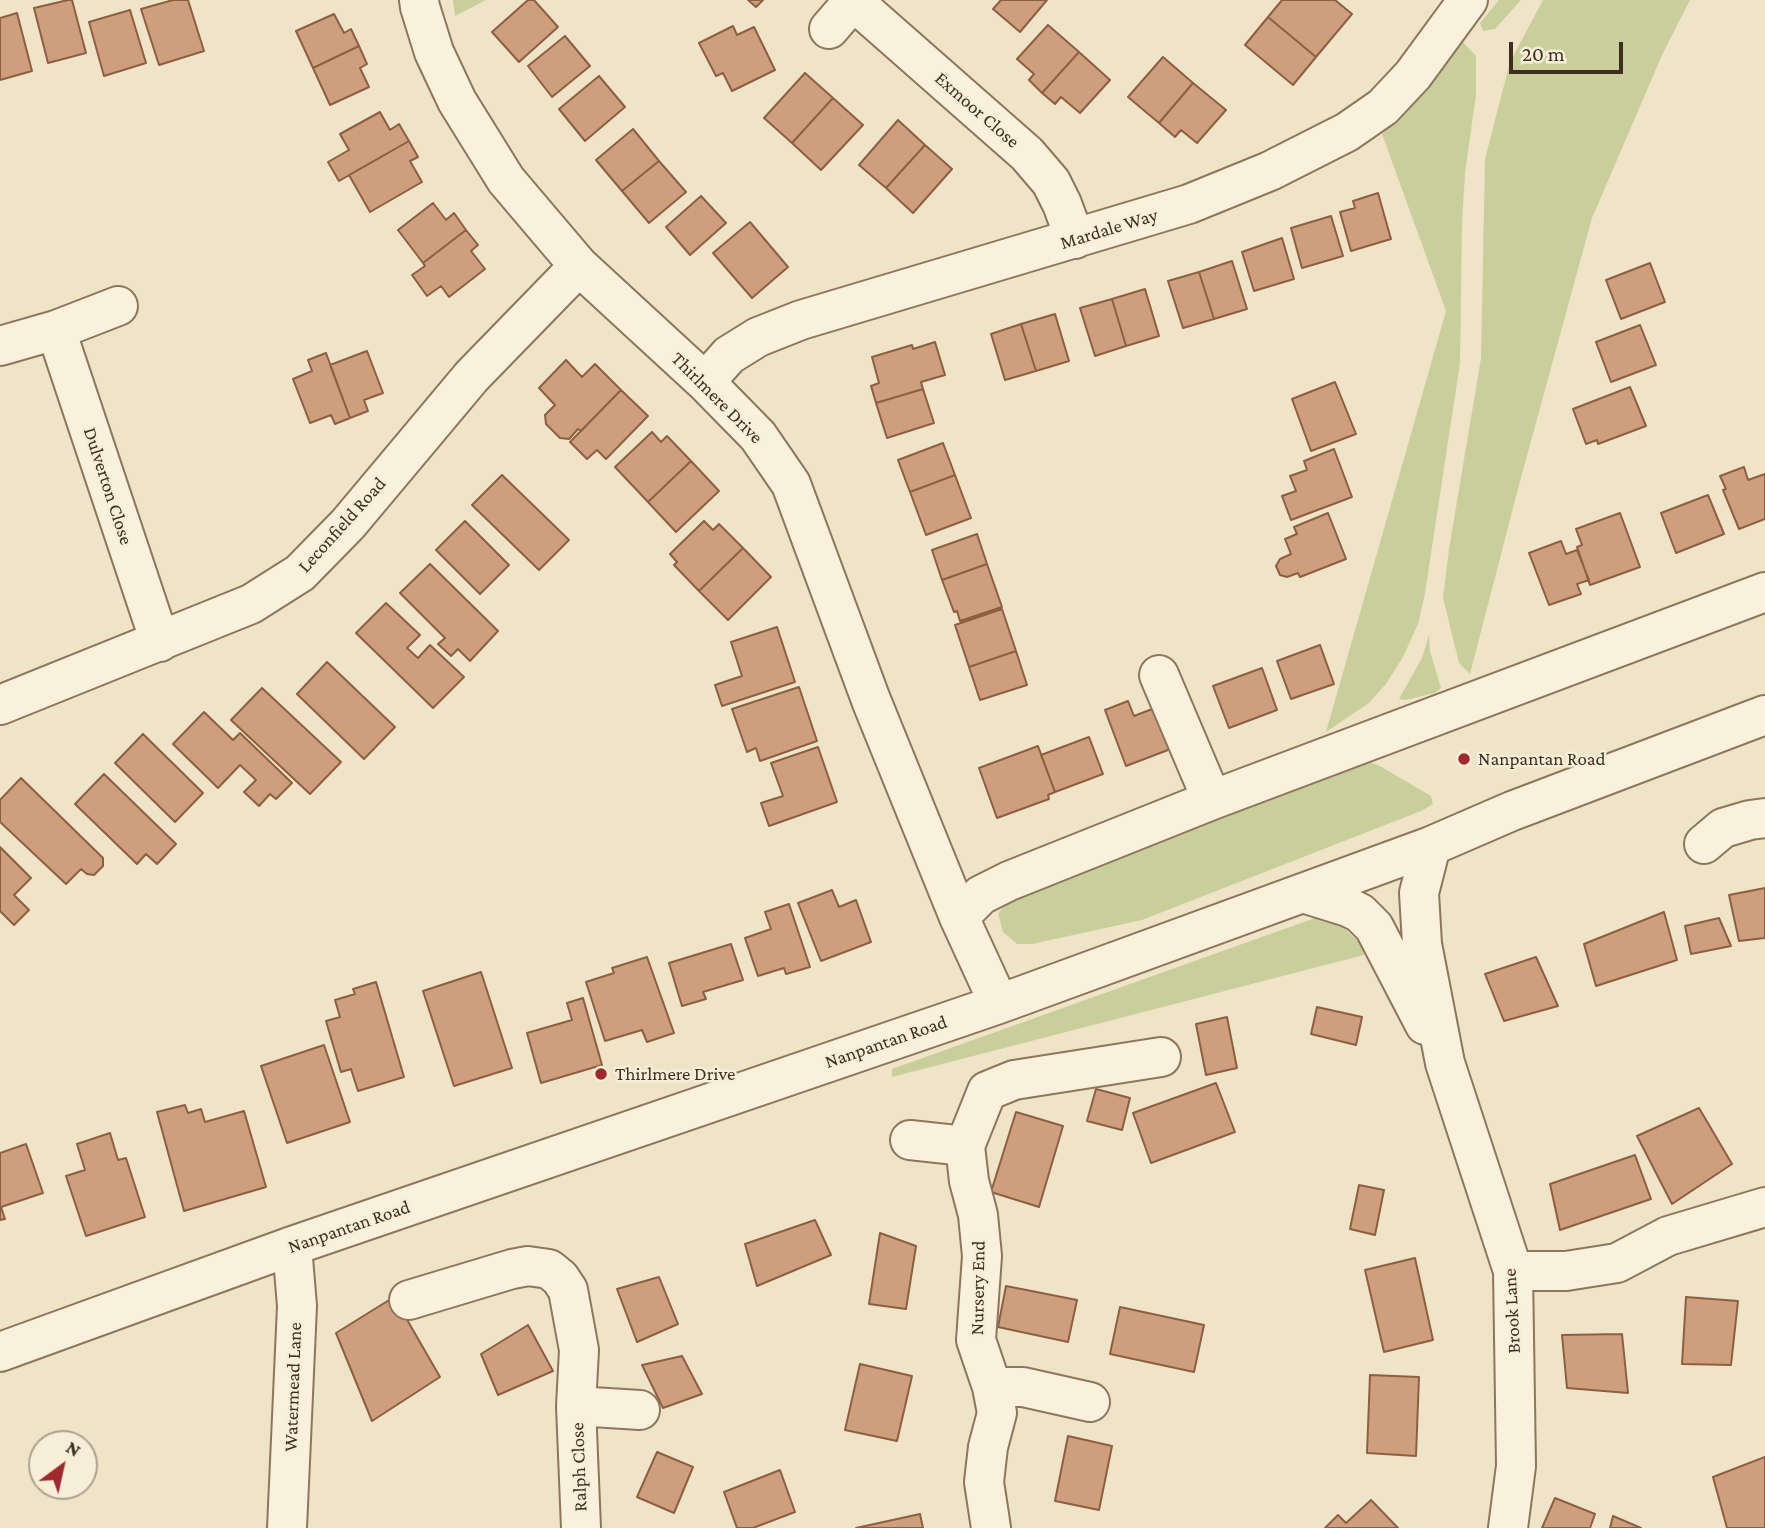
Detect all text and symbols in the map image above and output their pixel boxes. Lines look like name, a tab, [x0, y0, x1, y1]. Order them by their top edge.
scale bar	[1513, 28, 1627, 72]
text: 20 m	[1522, 42, 1565, 66]
street label: Exmoor Close	[930, 67, 1024, 153]
street label: Mardale Way	[1058, 203, 1160, 255]
street label: Thirlmere Drive	[666, 347, 768, 449]
street label: Dulverton Close	[78, 424, 138, 548]
street label: Leconfield Road	[293, 472, 391, 578]
place label: Nanpantan Road	[1478, 748, 1606, 770]
marker: Nanpantan Road	[1456, 751, 1472, 767]
street label: Nanpantan Road	[822, 1010, 950, 1074]
place label: Thirlmere Drive	[615, 1063, 735, 1085]
marker: Thirlmere Drive	[593, 1066, 609, 1082]
street label: Nanpantan Road	[285, 1195, 413, 1259]
street label: Nursery End	[966, 1241, 990, 1335]
street label: Brook Lane	[1498, 1268, 1526, 1354]
street label: Watermead Lane	[279, 1322, 307, 1452]
street label: Ralph Close	[566, 1422, 592, 1512]
north arrow	[28, 1430, 98, 1500]
text: N	[62, 1436, 85, 1461]

